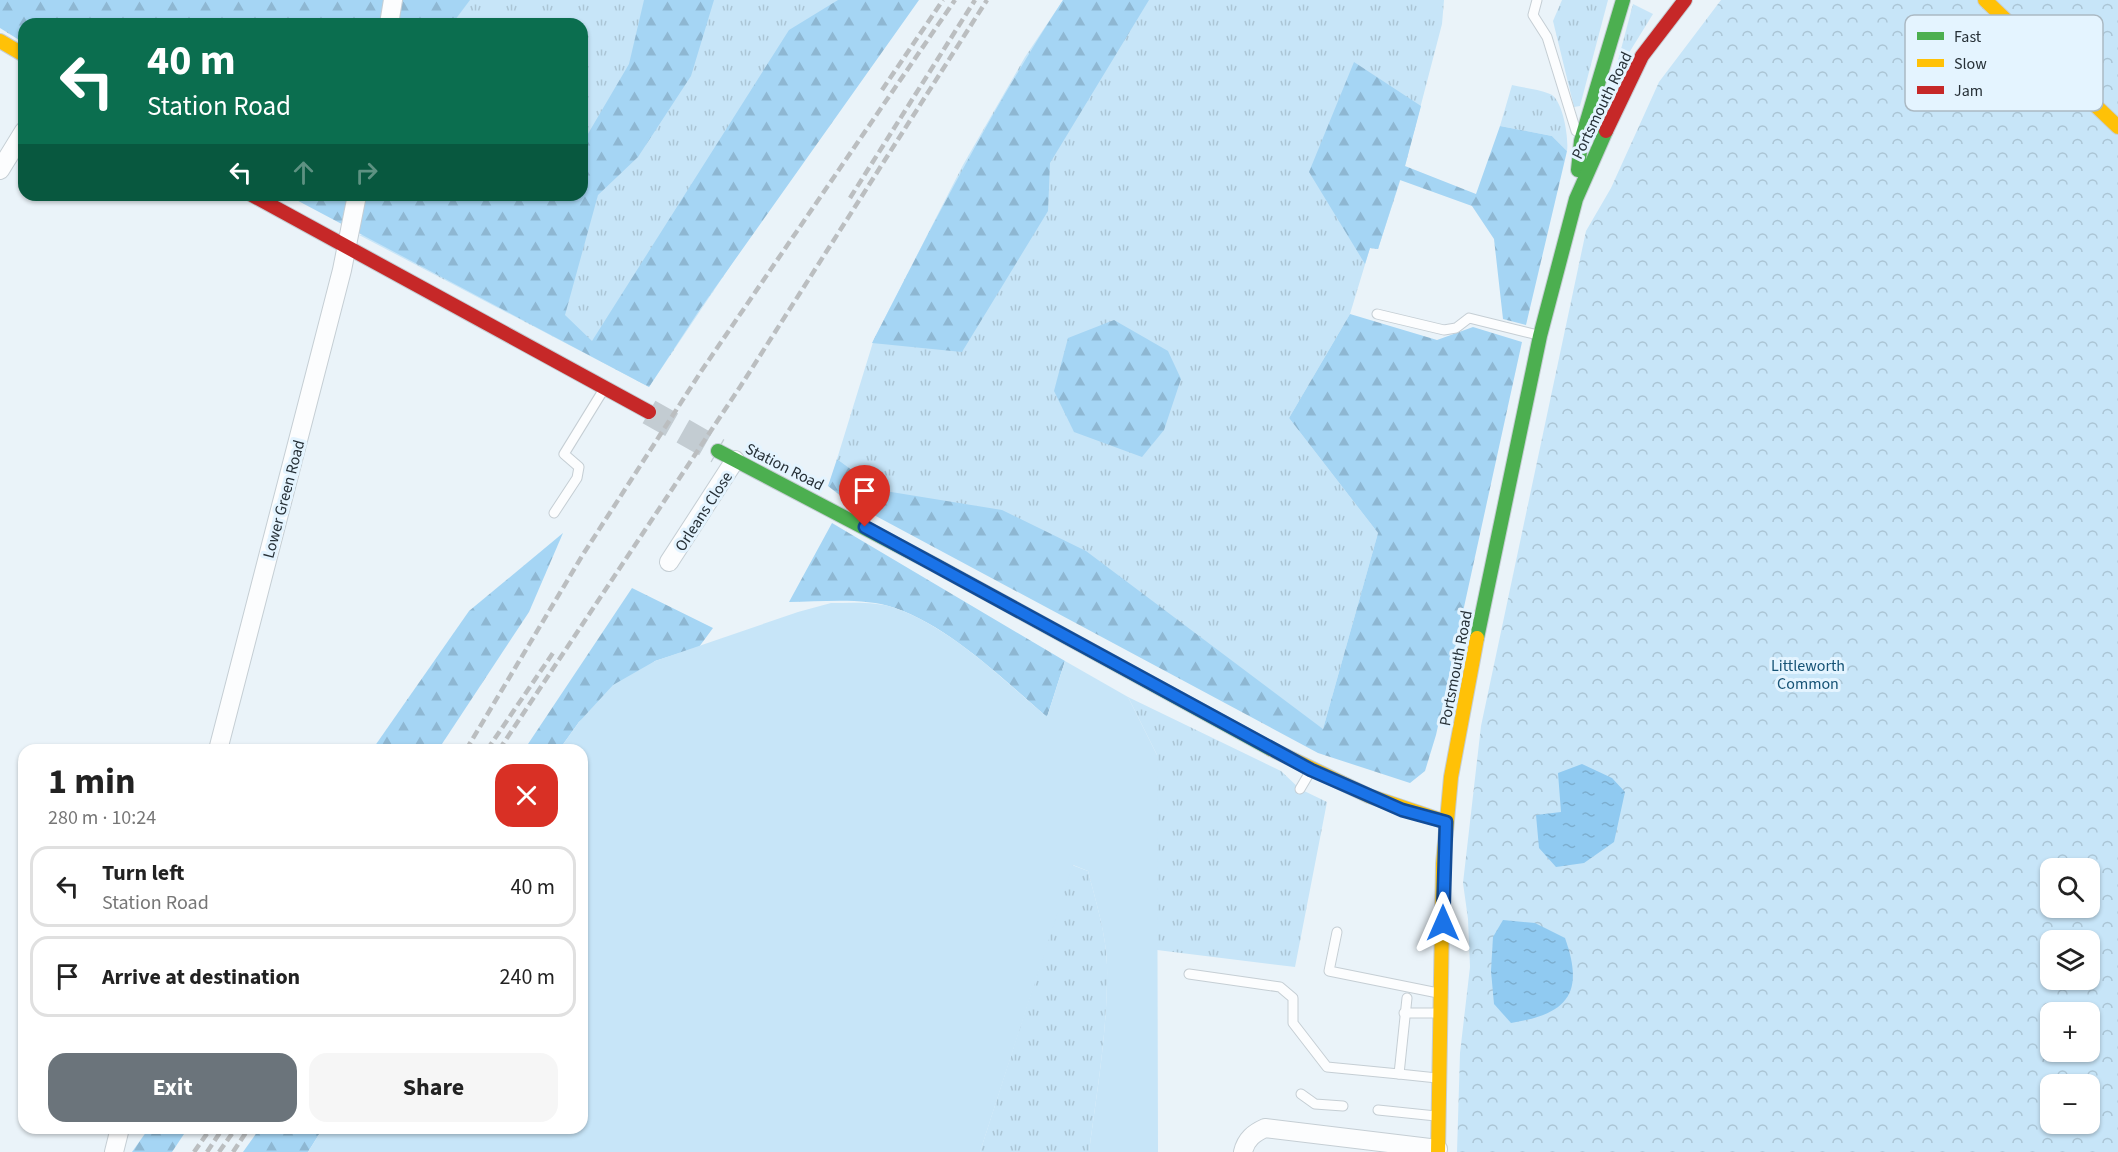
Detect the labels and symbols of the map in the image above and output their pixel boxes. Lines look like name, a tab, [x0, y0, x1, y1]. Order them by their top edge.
legend	[1905, 15, 2103, 111]
text: Fast	[1954, 26, 1982, 48]
street label: Portsmouth Road	[1566, 48, 1637, 163]
text: Slow	[1954, 53, 1987, 75]
text: Jam	[1954, 80, 1983, 102]
street label: Lower Green Road	[258, 438, 310, 561]
street label: Station Road	[742, 438, 828, 496]
pin	[839, 465, 890, 527]
street label: Orleans Close	[670, 467, 738, 556]
street label: Portsmouth Road	[1434, 609, 1478, 728]
park label: Littleworth Common	[1771, 655, 1845, 695]
position arrow	[1411, 891, 1475, 955]

